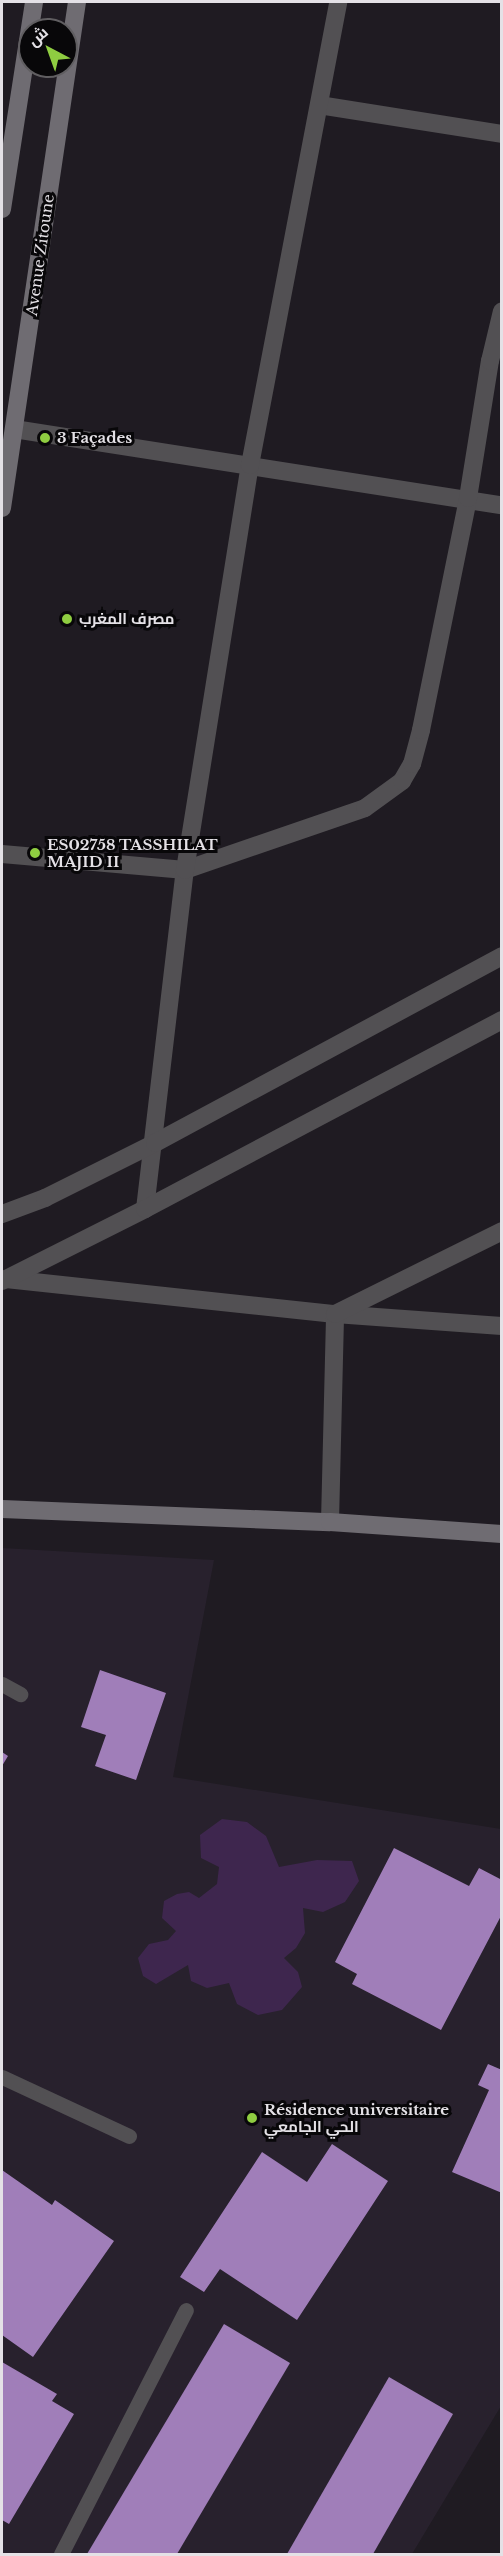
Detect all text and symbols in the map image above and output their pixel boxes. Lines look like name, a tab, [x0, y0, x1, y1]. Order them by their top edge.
north arrow	[18, 18, 78, 78]
text: ش	[23, 22, 52, 50]
street label: Avenue Zitoune	[23, 193, 57, 317]
place label: 3 Façades	[57, 429, 132, 447]
marker: 3 Façades	[38, 431, 52, 445]
place label: مصرف المغرب	[79, 610, 175, 628]
marker: مصرف المغرب	[60, 612, 74, 626]
place label: ES02758 TASSHILAT MAJID II	[47, 835, 218, 870]
marker: ES02758 TASSHILAT MAJID II	[28, 846, 42, 860]
place label: Résidence universitaire الحي الجامعي	[264, 2100, 449, 2135]
marker: Résidence universitaire الحي الجامعي	[245, 2111, 259, 2125]

